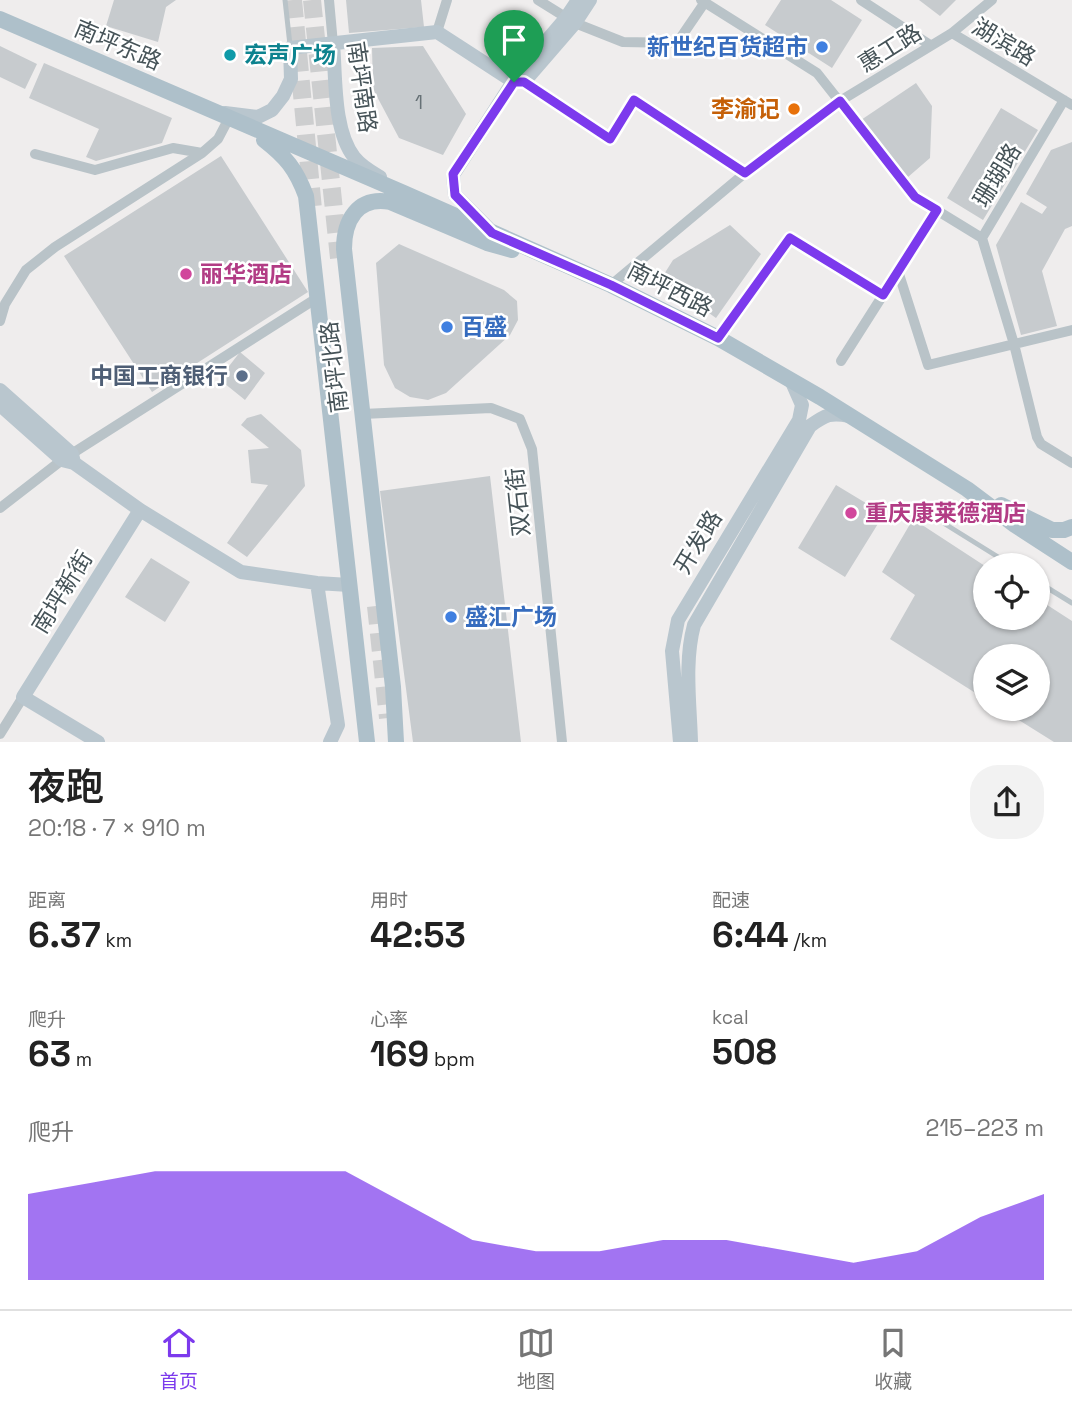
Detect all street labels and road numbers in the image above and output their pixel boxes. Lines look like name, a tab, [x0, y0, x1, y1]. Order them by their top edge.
street label: 湖滨路	[967, 11, 1041, 73]
street label: 南坪东路	[70, 13, 166, 77]
street label: 惠工路	[853, 17, 927, 79]
street label: 南坪南路	[341, 39, 383, 135]
street label: 珊瑚路	[966, 138, 1028, 212]
street label: 南坪西路	[622, 255, 718, 323]
street label: 南坪北路	[314, 320, 354, 414]
street label: 双石街	[499, 466, 537, 538]
street label: 开发路	[667, 505, 729, 579]
street label: 南坪新街	[25, 545, 99, 639]

